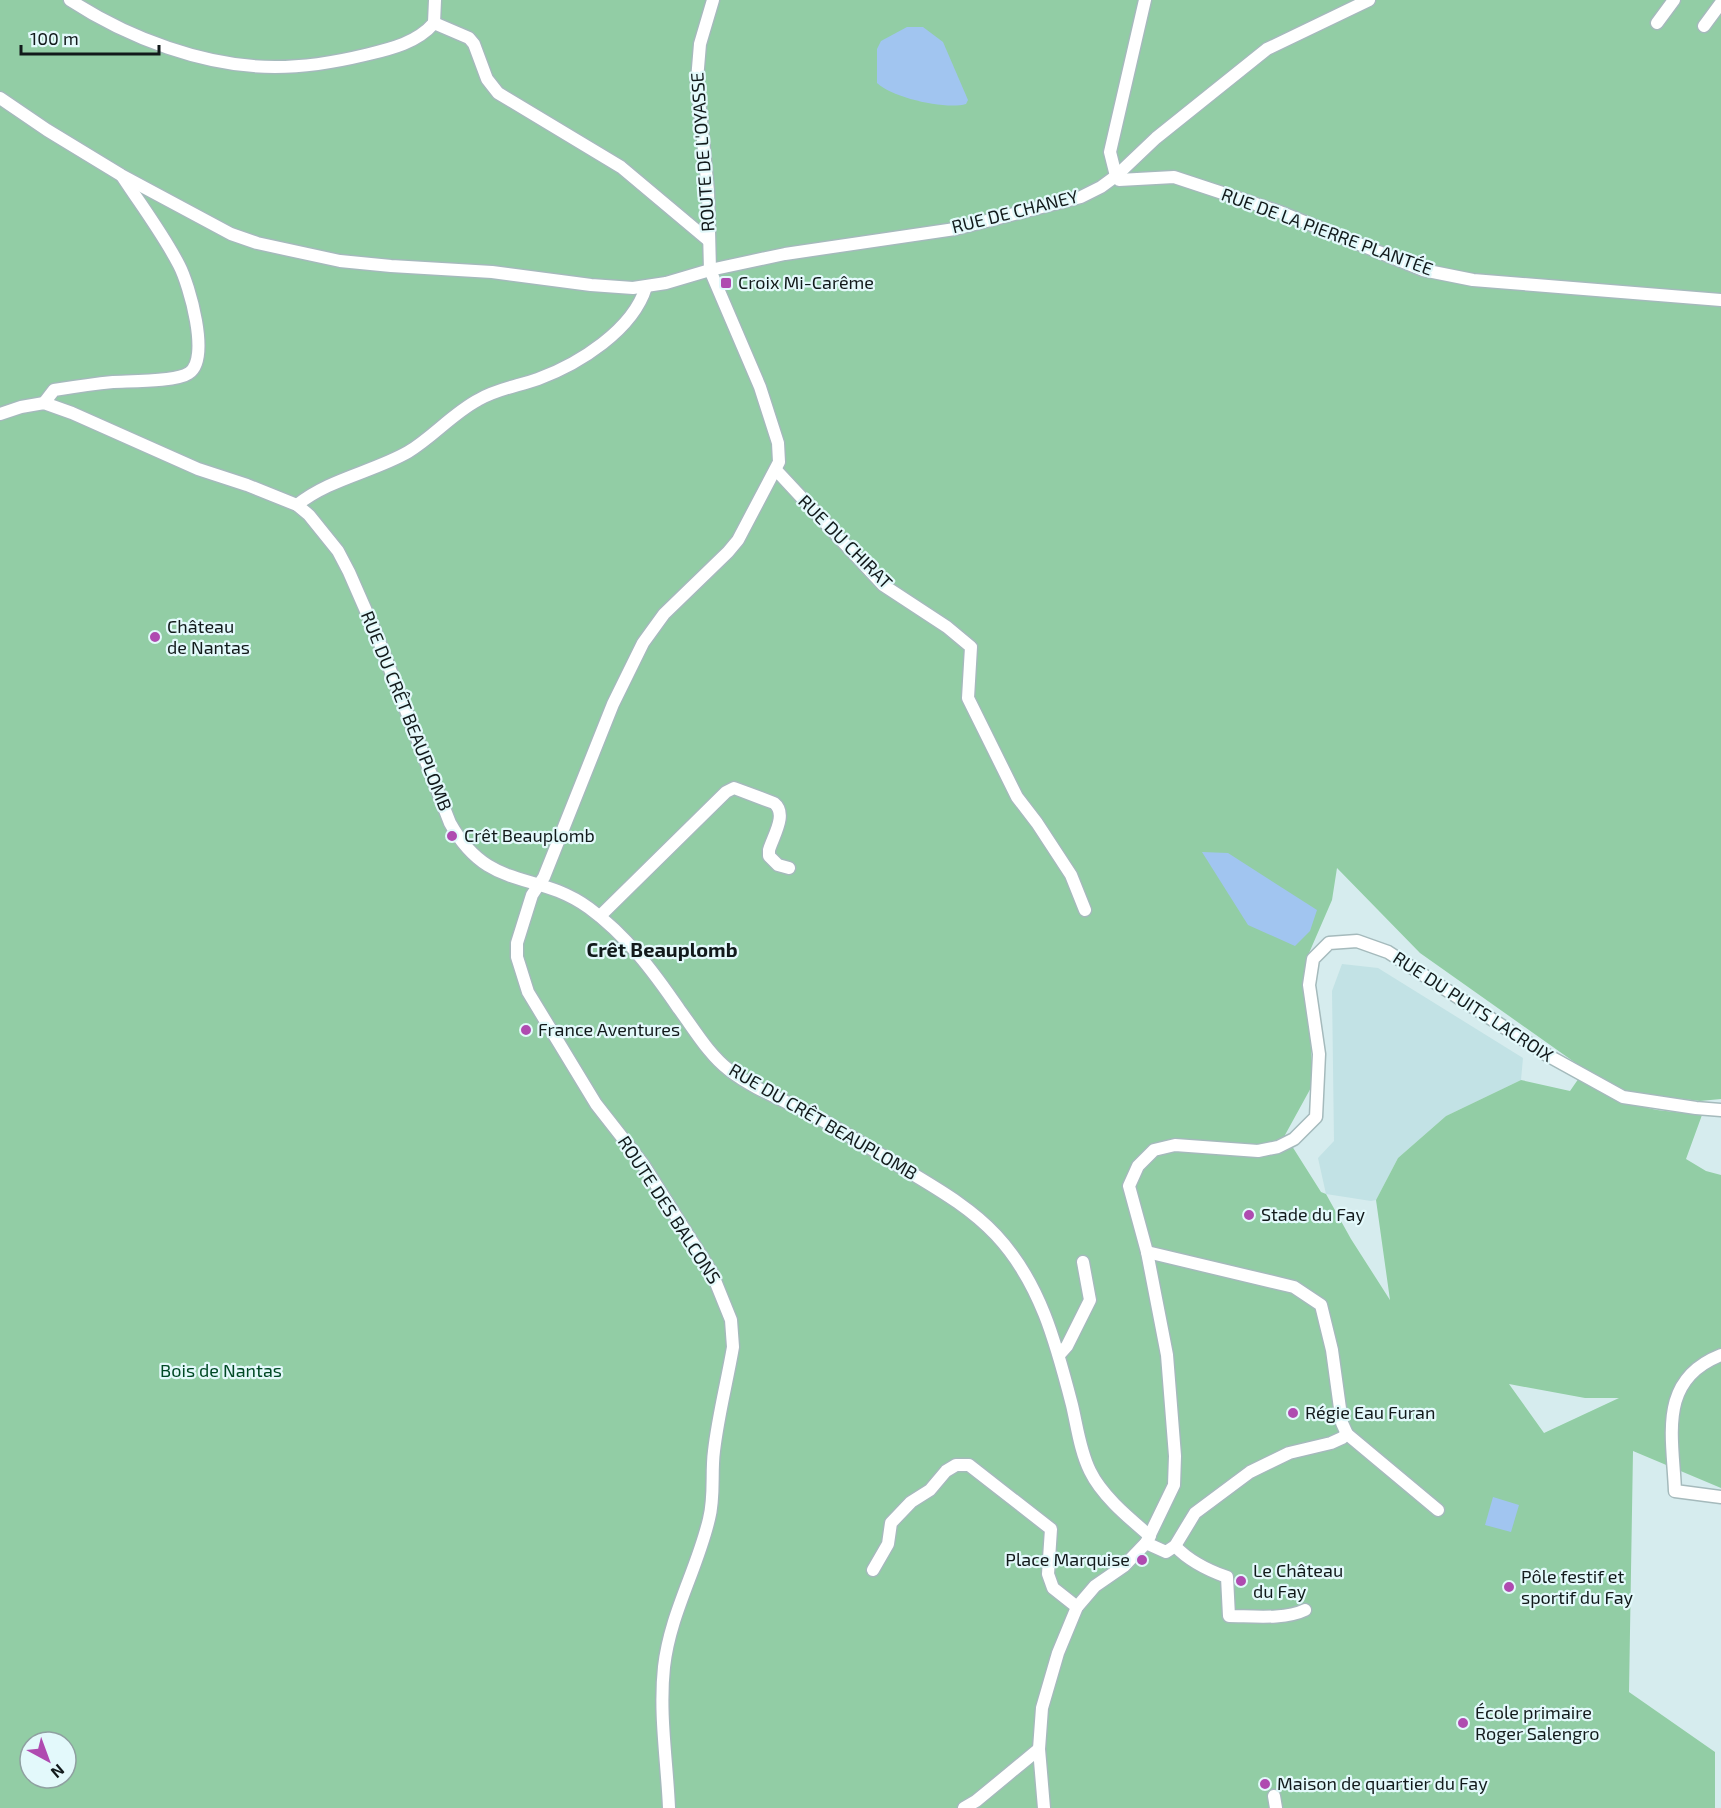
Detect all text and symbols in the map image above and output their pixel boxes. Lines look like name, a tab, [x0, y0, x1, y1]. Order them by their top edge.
scale bar	[21, 18, 159, 56]
text: 100 m	[30, 27, 79, 49]
street label: ROUTE DE L'OYASSE	[685, 72, 719, 232]
street label: RUE DE LA PIERRE PLANTÉE	[1219, 183, 1436, 280]
street label: RUE DE CHANEY	[949, 184, 1081, 237]
place label: Croix Mi-Carême	[738, 271, 874, 293]
marker: Croix Mi-Carême	[719, 276, 733, 290]
street label: RUE DU CHIRAT	[794, 490, 898, 593]
street label: RUE DU CRÊT BEAUPLOMB	[357, 607, 457, 814]
place label: Château de Nantas	[167, 615, 250, 658]
marker: Château de Nantas	[148, 630, 162, 644]
place label: Crêt Beauplomb	[464, 824, 595, 846]
marker: Crêt Beauplomb	[445, 829, 459, 843]
district label: Crêt Beauplomb	[586, 937, 738, 961]
street label: RUE DU PUITS LACROIX	[1389, 946, 1558, 1066]
place label: France Aventures	[538, 1018, 680, 1040]
marker: France Aventures	[519, 1023, 533, 1037]
street label: RUE DU CRÊT BEAUPLOMB	[726, 1058, 921, 1184]
street label: ROUTE DES BALCONS	[614, 1131, 726, 1288]
place label: Stade du Fay	[1261, 1203, 1365, 1225]
marker: Stade du Fay	[1242, 1208, 1256, 1222]
park label: Bois de Nantas	[160, 1359, 282, 1381]
place label: Régie Eau Furan	[1305, 1401, 1435, 1423]
marker: Régie Eau Furan	[1286, 1406, 1300, 1420]
place label: Place Marquise	[1005, 1548, 1130, 1570]
marker: Place Marquise	[1135, 1553, 1149, 1567]
place label: Le Château du Fay	[1253, 1559, 1343, 1602]
place label: Pôle festif et sportif du Fay	[1521, 1565, 1634, 1608]
marker: Le Château du Fay	[1234, 1574, 1248, 1588]
marker: Pôle festif et sportif du Fay	[1502, 1580, 1516, 1594]
place label: École primaire Roger Salengro	[1475, 1701, 1599, 1744]
marker: École primaire Roger Salengro	[1456, 1716, 1470, 1730]
north arrow	[18, 1730, 78, 1790]
text: N	[48, 1761, 69, 1783]
place label: Maison de quartier du Fay	[1277, 1772, 1488, 1794]
marker: Maison de quartier du Fay	[1258, 1777, 1272, 1791]

